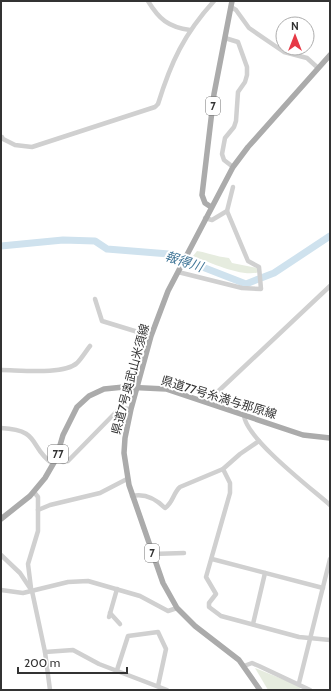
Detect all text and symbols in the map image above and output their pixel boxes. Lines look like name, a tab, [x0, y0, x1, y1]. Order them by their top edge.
north arrow	[275, 16, 315, 56]
text: N	[291, 19, 299, 33]
road number: 7	[206, 97, 220, 115]
water label: 報得川	[163, 247, 207, 275]
street label: 県道7号奥武山米須線	[108, 322, 152, 436]
street label: 県道77号糸満与那原線	[159, 372, 279, 422]
road number: 77	[48, 445, 68, 463]
road number: 7	[145, 544, 159, 562]
scale bar	[18, 649, 127, 675]
text: 200 m	[24, 655, 60, 670]

